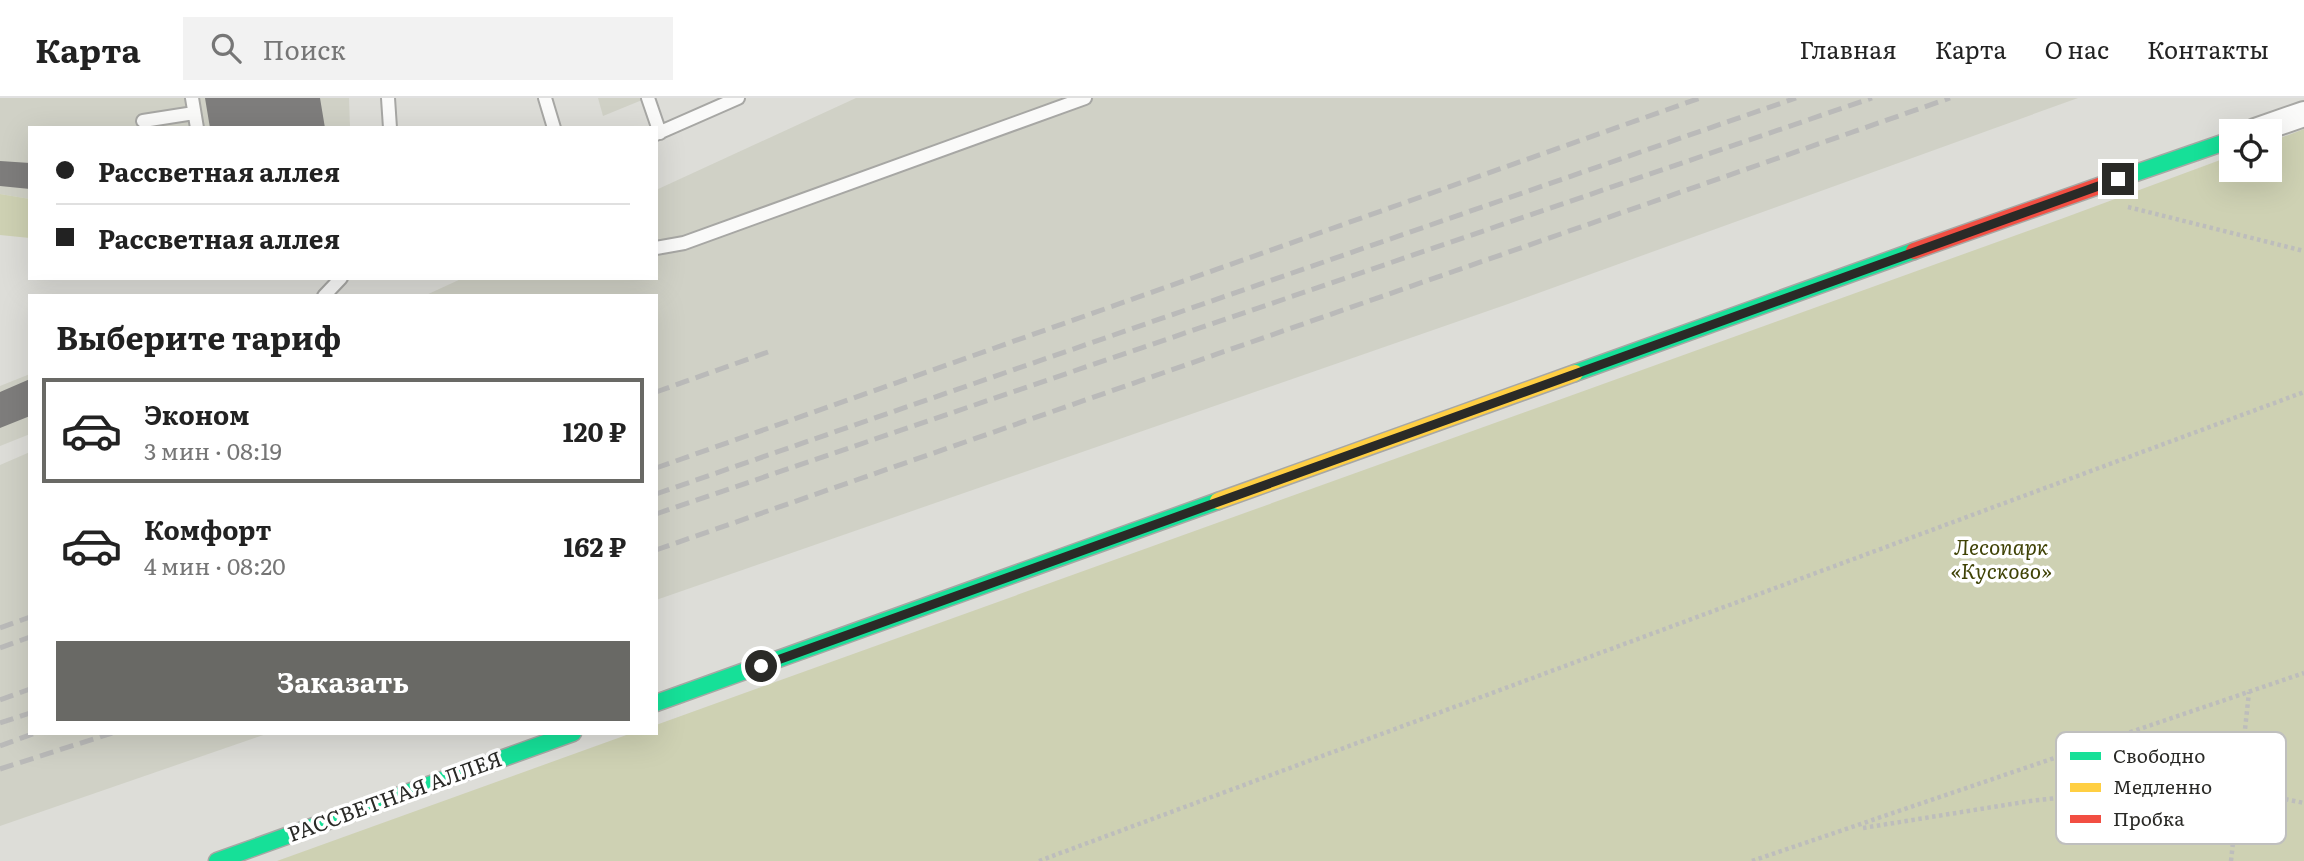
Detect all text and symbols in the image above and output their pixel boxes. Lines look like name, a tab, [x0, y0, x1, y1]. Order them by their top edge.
search box	[183, 17, 673, 80]
text: Карта	[35, 24, 141, 73]
icon: search	[207, 29, 245, 67]
text: Поиск	[263, 29, 346, 68]
text: Главная	[1799, 31, 1897, 66]
text: Карта	[1935, 31, 2007, 66]
text: О нас	[2045, 31, 2109, 66]
text: Контакты	[2147, 31, 2269, 66]
map controls	[2219, 119, 2282, 182]
button: locate	[2219, 119, 2282, 182]
text: Рассветная аллея	[98, 151, 340, 190]
route end	[2102, 163, 2134, 195]
text: Рассветная аллея	[98, 218, 340, 257]
text: Выберите тариф	[56, 312, 341, 360]
text: Эконом	[144, 394, 249, 433]
icon: car	[60, 399, 123, 462]
text: 120 ₽	[563, 411, 626, 450]
text: 3 мин · 08:19	[144, 433, 282, 467]
text: Комфорт	[144, 509, 271, 548]
icon: car	[60, 514, 123, 577]
text: 162 ₽	[564, 526, 626, 565]
park label: Лесопарк «Кусково»	[1950, 530, 2052, 585]
text: 4 мин · 08:20	[144, 548, 285, 582]
button: Заказать	[56, 641, 630, 721]
route start	[745, 650, 777, 682]
legend	[2056, 732, 2286, 844]
street label: РАССВЕТНАЯ АЛЛЕЯ	[283, 741, 506, 848]
text: Свободно	[2113, 741, 2205, 769]
text: Медленно	[2113, 772, 2212, 800]
text: Пробка	[2113, 804, 2185, 832]

